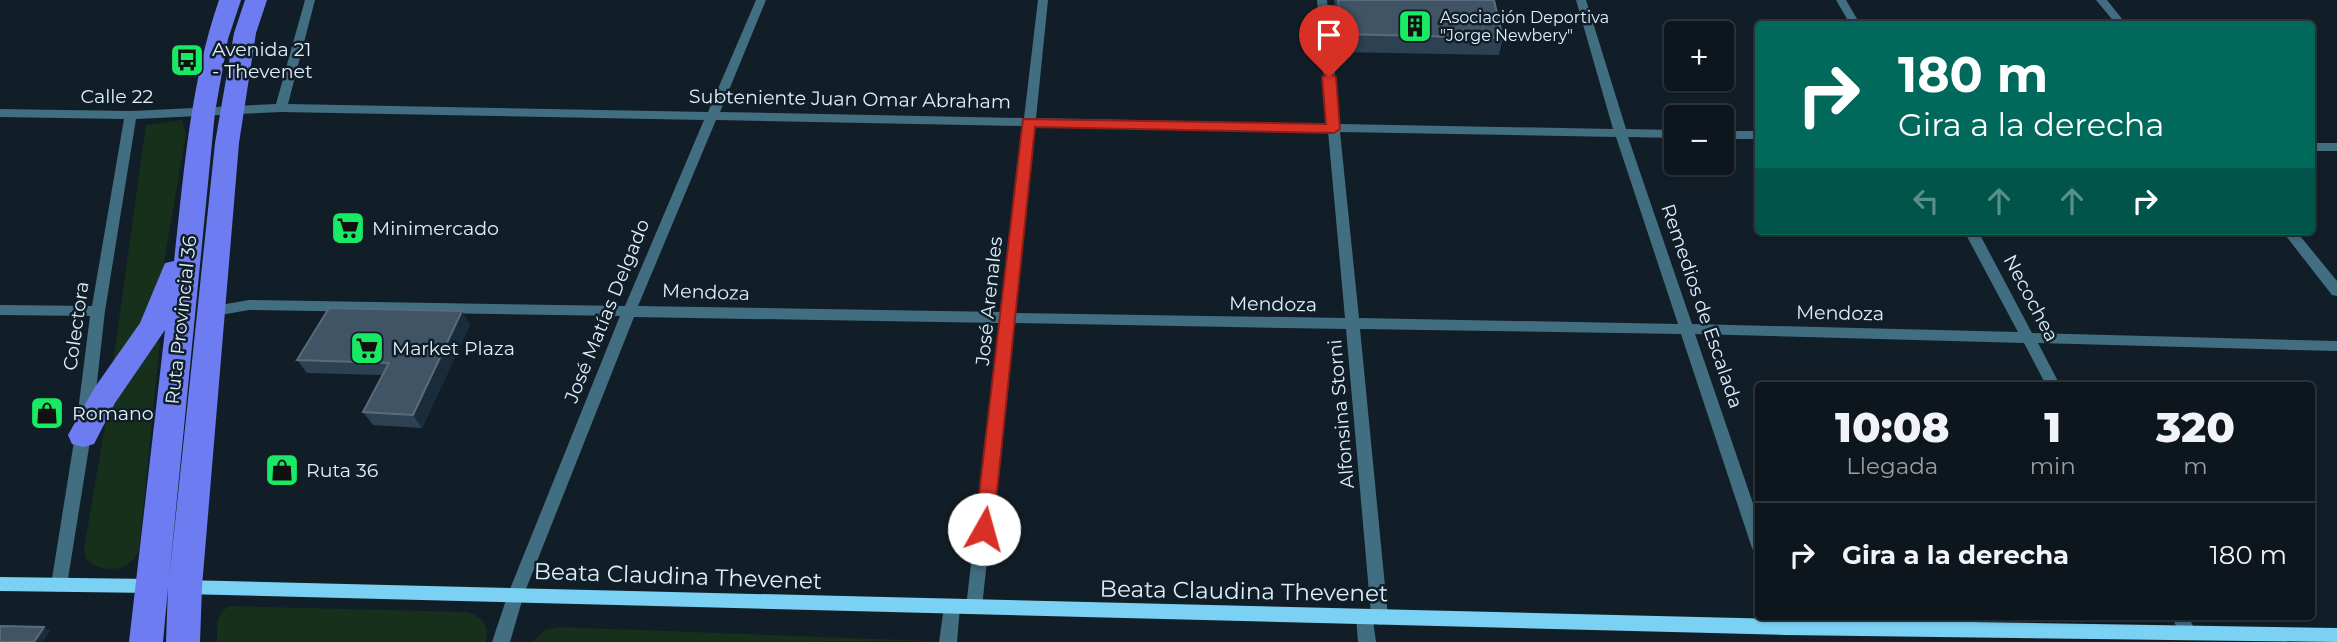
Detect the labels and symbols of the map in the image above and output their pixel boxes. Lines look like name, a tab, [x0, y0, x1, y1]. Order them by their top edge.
pin	[1299, 5, 1359, 77]
building icon: Asociación Deportiva "Jorge Newbery"	[1396, 7, 1434, 45]
place label: Asociación Deportiva "Jorge Newbery"	[1440, 8, 1609, 45]
place label: Avenida 21 - Thevenet	[212, 38, 313, 83]
bus stop icon: Avenida 21 - Thevenet	[168, 41, 206, 79]
street label: Calle 22	[81, 85, 154, 108]
street label: Subteniente Juan Omar Abraham	[689, 85, 1011, 113]
street label: Remedios de Escalada	[1656, 201, 1748, 411]
supermarket icon: Minimercado	[329, 209, 367, 247]
street label: José Matías Delgado	[559, 216, 654, 407]
place label: Minimercado	[372, 217, 499, 240]
street label: Ruta Provincial 36	[161, 234, 201, 406]
street label: José Arenales	[971, 235, 1007, 368]
street label: Necochea	[1999, 251, 2063, 345]
street label: Mendoza	[662, 279, 750, 305]
street label: Colectora	[58, 280, 94, 372]
street label: Mendoza	[1229, 292, 1317, 316]
street label: Mendoza	[1796, 301, 1884, 325]
supermarket icon: Market Plaza	[348, 329, 386, 367]
place label: Market Plaza	[392, 337, 515, 360]
street label: Alfonsina Storni	[1323, 339, 1359, 489]
shop icon: Romano	[28, 394, 66, 432]
place label: Romano	[72, 402, 154, 425]
shop icon: Ruta 36	[263, 451, 301, 489]
place label: Ruta 36	[306, 459, 378, 482]
position arrow	[947, 492, 1021, 566]
street label: Beata Claudina Thevenet	[533, 557, 823, 595]
street label: Beata Claudina Thevenet	[1099, 574, 1389, 608]

